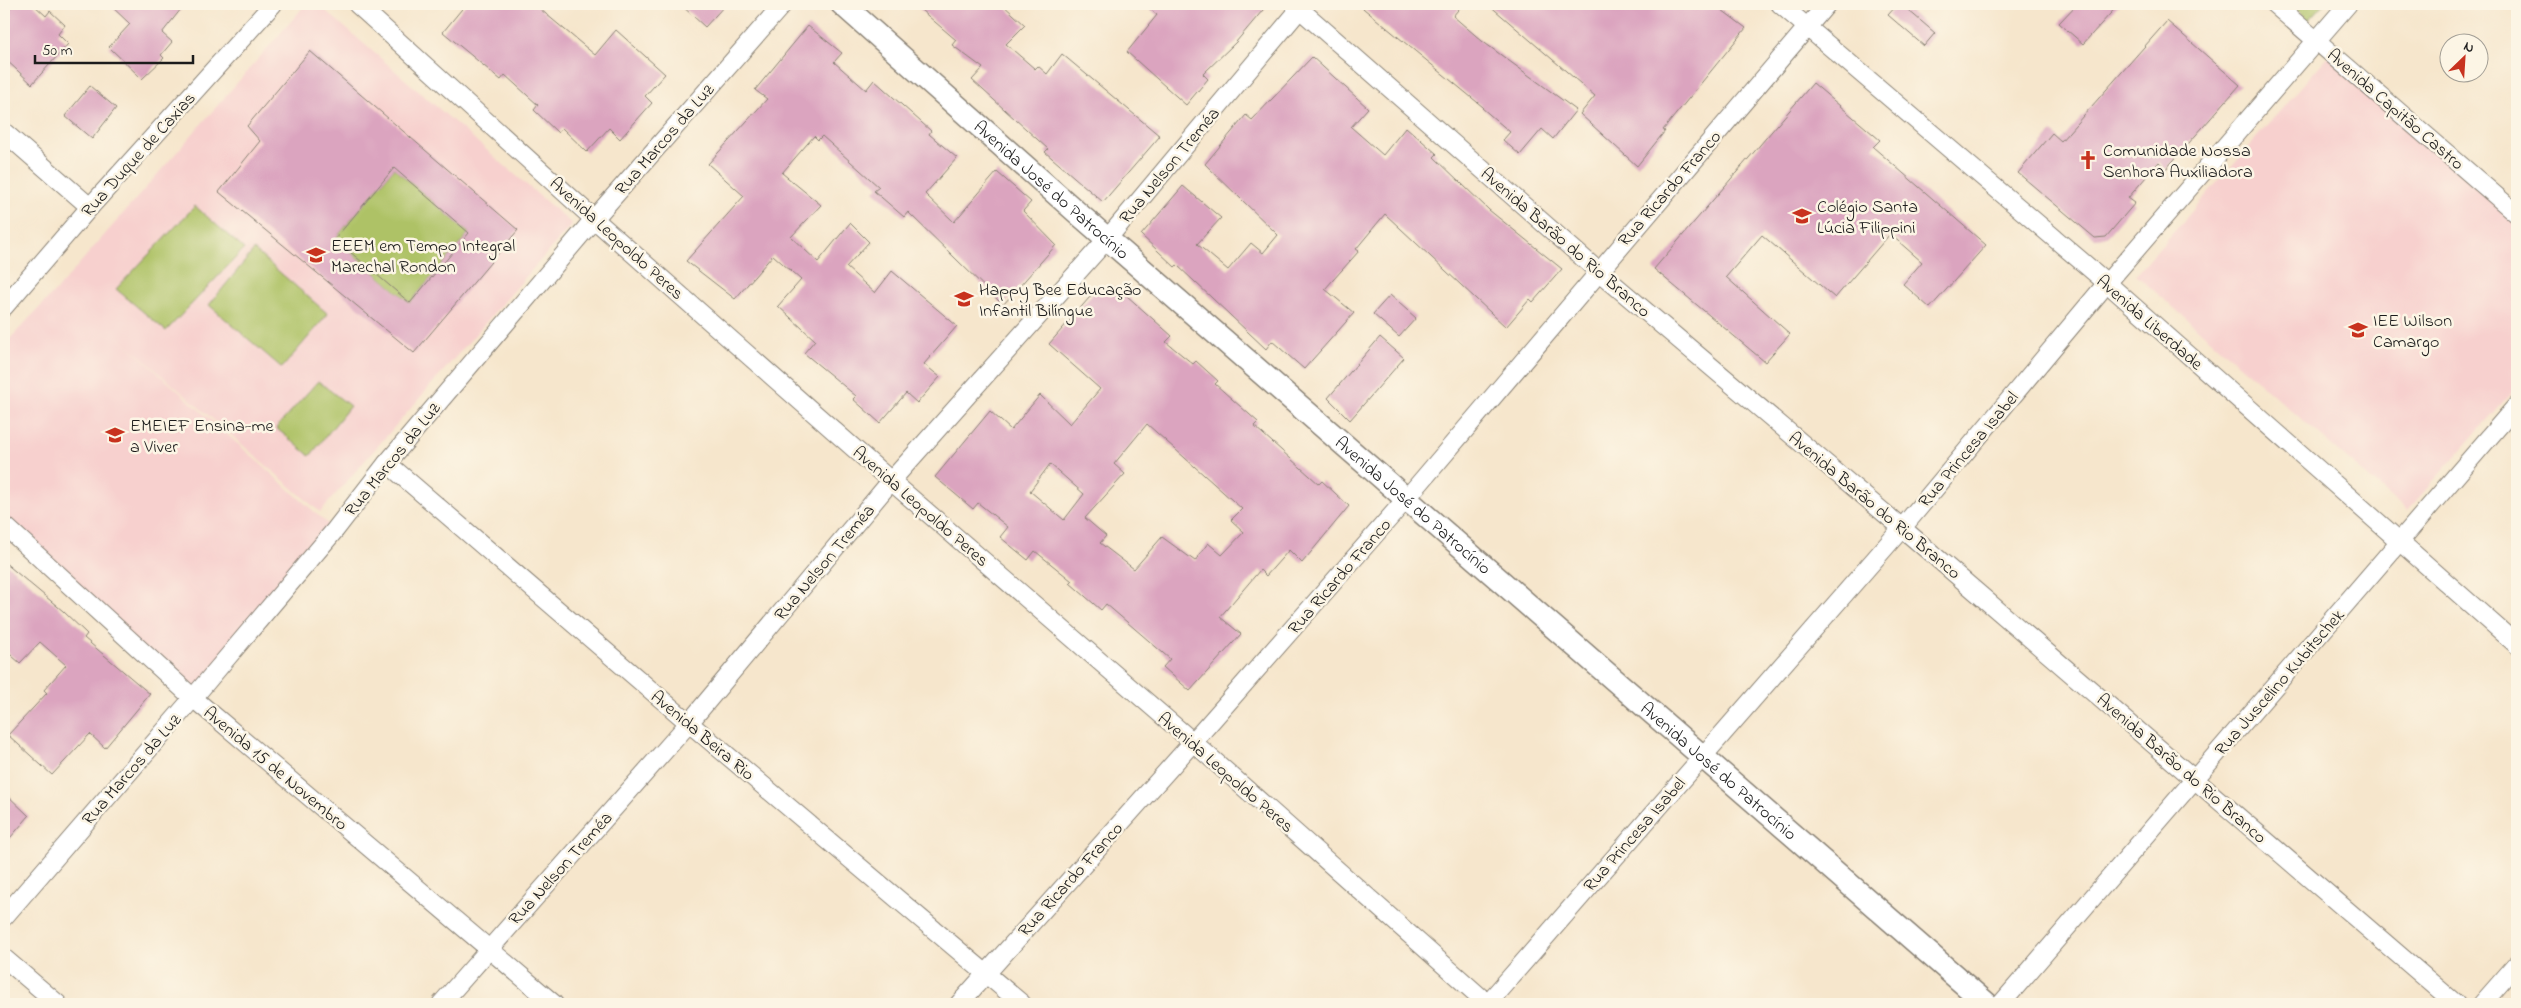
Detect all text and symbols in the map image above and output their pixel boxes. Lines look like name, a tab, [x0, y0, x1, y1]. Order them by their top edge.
scale bar	[35, 32, 192, 64]
north arrow	[2438, 32, 2488, 82]
text: N	[2460, 36, 2478, 59]
text: 50 m	[42, 40, 73, 62]
street label: Avenida Capitão Castro	[2320, 43, 2469, 178]
street label: Rua Marcos da Luz	[610, 78, 722, 202]
street label: Rua Duque de Caxias	[76, 87, 203, 224]
street label: Rua Nelson Treméa	[1114, 102, 1227, 230]
street label: Avenida José do Patrocínio	[967, 115, 1134, 267]
street label: Rua Ricardo Franco	[1613, 125, 1728, 253]
place label: Comunidade Nossa Senhora Auxiliadora	[2103, 139, 2253, 186]
church icon: Comunidade Nossa Senhora Auxiliadora	[2077, 149, 2099, 171]
street label: Avenida Barão do Rio Branco	[1474, 162, 1656, 325]
street label: Avenida Leopoldo Peres	[543, 172, 689, 307]
place label: Colégio Santa Lúcia Filippini	[1817, 195, 1918, 242]
school or university icon: Colégio Santa Lúcia Filippini	[1791, 205, 1813, 227]
place label: EEEM em Tempo Integral Marechal Rondon	[331, 234, 515, 281]
school or university icon: EEEM em Tempo Integral Marechal Rondon	[305, 244, 327, 266]
street label: Avenida Liberdade	[2090, 270, 2209, 378]
place label: Happy Bee Educação Infantil Bilíngue	[979, 278, 1141, 326]
school or university icon: Happy Bee Educação Infantil Bilíngue	[953, 288, 975, 310]
place label: IEE Wilson Camargo	[2373, 309, 2452, 357]
school or university icon: IEE Wilson Camargo	[2347, 319, 2369, 341]
street label: Rua Princesa Isabel	[1913, 387, 2026, 514]
street label: Rua Marcos da Luz	[339, 397, 448, 523]
place label: EMEIEF Ensina-me a Viver	[130, 414, 275, 461]
school or university icon: EMEIEF Ensina-me a Viver	[104, 424, 126, 446]
street label: Avenida Barão do Rio Branco	[1782, 426, 1966, 587]
street label: Avenida José do Patrocínio	[1328, 431, 1496, 582]
street label: Avenida Leopoldo Peres	[846, 441, 993, 574]
street label: Rua Nelson Treméa	[769, 499, 882, 627]
street label: Rua Ricardo Franco	[1283, 513, 1398, 641]
street label: Rua Juscelino Kubitschek	[2209, 604, 2352, 762]
street label: Avenida Beira Rio	[644, 685, 759, 788]
street label: Avenida Barão do Rio Branco	[2090, 688, 2272, 851]
street label: Avenida José do Patrocínio	[1634, 697, 1802, 848]
street label: Avenida 15 de Novembro	[197, 701, 353, 838]
street label: Avenida Leopoldo Peres	[1151, 707, 1298, 840]
street label: Rua Marcos da Luz	[77, 708, 189, 832]
street label: Rua Princesa Isabel	[1578, 772, 1693, 898]
street label: Rua Nelson Treméa	[503, 807, 620, 932]
street label: Rua Ricardo Franco	[1013, 817, 1130, 944]

